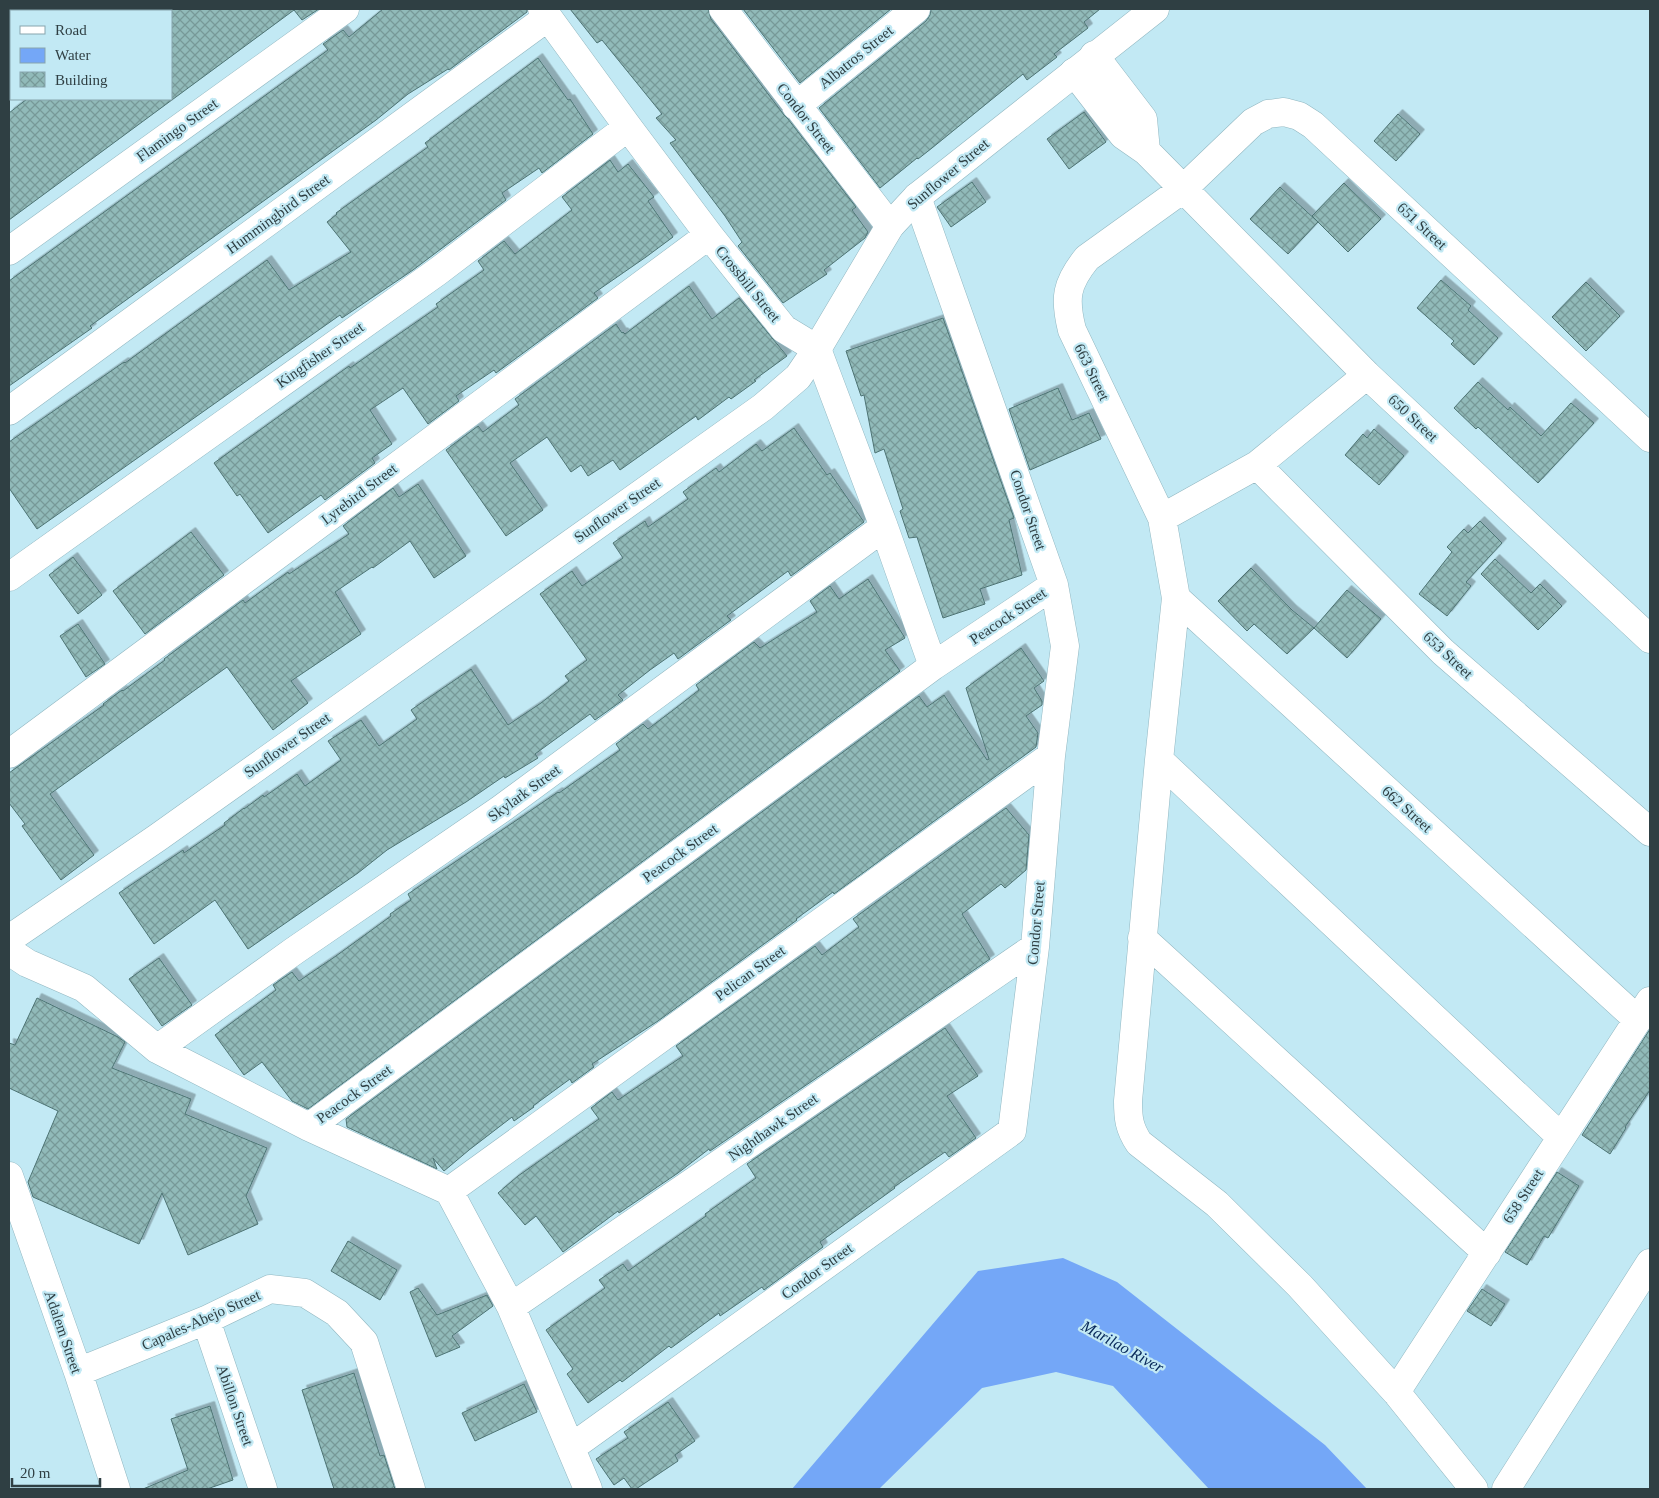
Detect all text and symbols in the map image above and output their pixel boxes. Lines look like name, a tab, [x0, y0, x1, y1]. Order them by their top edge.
legend	[10, 10, 172, 100]
text: Road	[55, 22, 87, 38]
street label: Albatros Street	[816, 22, 897, 92]
text: Water	[55, 47, 90, 63]
text: Building	[55, 72, 108, 88]
street label: Condor Street	[774, 80, 839, 157]
street label: Flamingo Street	[133, 95, 221, 165]
street label: Sunflower Street	[904, 135, 993, 213]
street label: Hummingbird Street	[223, 171, 333, 257]
street label: 651 Street	[1394, 199, 1450, 253]
street label: Crossbill Street	[713, 243, 784, 326]
street label: Kingfisher Street	[273, 318, 367, 391]
street label: 663 Street	[1071, 341, 1113, 404]
street label: 650 Street	[1385, 391, 1441, 445]
street label: Lyrebird Street	[318, 460, 401, 528]
street label: Condor Street	[1007, 468, 1049, 553]
street label: Sunflower Street	[571, 474, 664, 546]
street label: Peacock Street	[967, 584, 1050, 647]
street label: 653 Street	[1420, 628, 1476, 682]
street label: Sunflower Street	[241, 709, 334, 781]
street label: Skylark Street	[485, 761, 564, 825]
street label: 662 Street	[1379, 783, 1436, 836]
street label: Peacock Street	[639, 820, 721, 886]
street label: Condor Street	[1024, 880, 1048, 965]
street label: Pelican Street	[712, 942, 789, 1004]
street label: Peacock Street	[313, 1061, 395, 1127]
street label: Nighthawk Street	[725, 1090, 821, 1164]
street label: 658 Street	[1500, 1165, 1547, 1226]
street label: Condor Street	[778, 1239, 856, 1302]
street label: Capales-Abejo Street	[139, 1286, 263, 1353]
street label: Adalem Street	[41, 1289, 85, 1376]
water label: Marilao River	[1078, 1316, 1167, 1376]
street label: Abillon Street	[214, 1362, 257, 1448]
scale bar	[12, 1456, 100, 1488]
text: 20 m	[20, 1465, 51, 1481]

